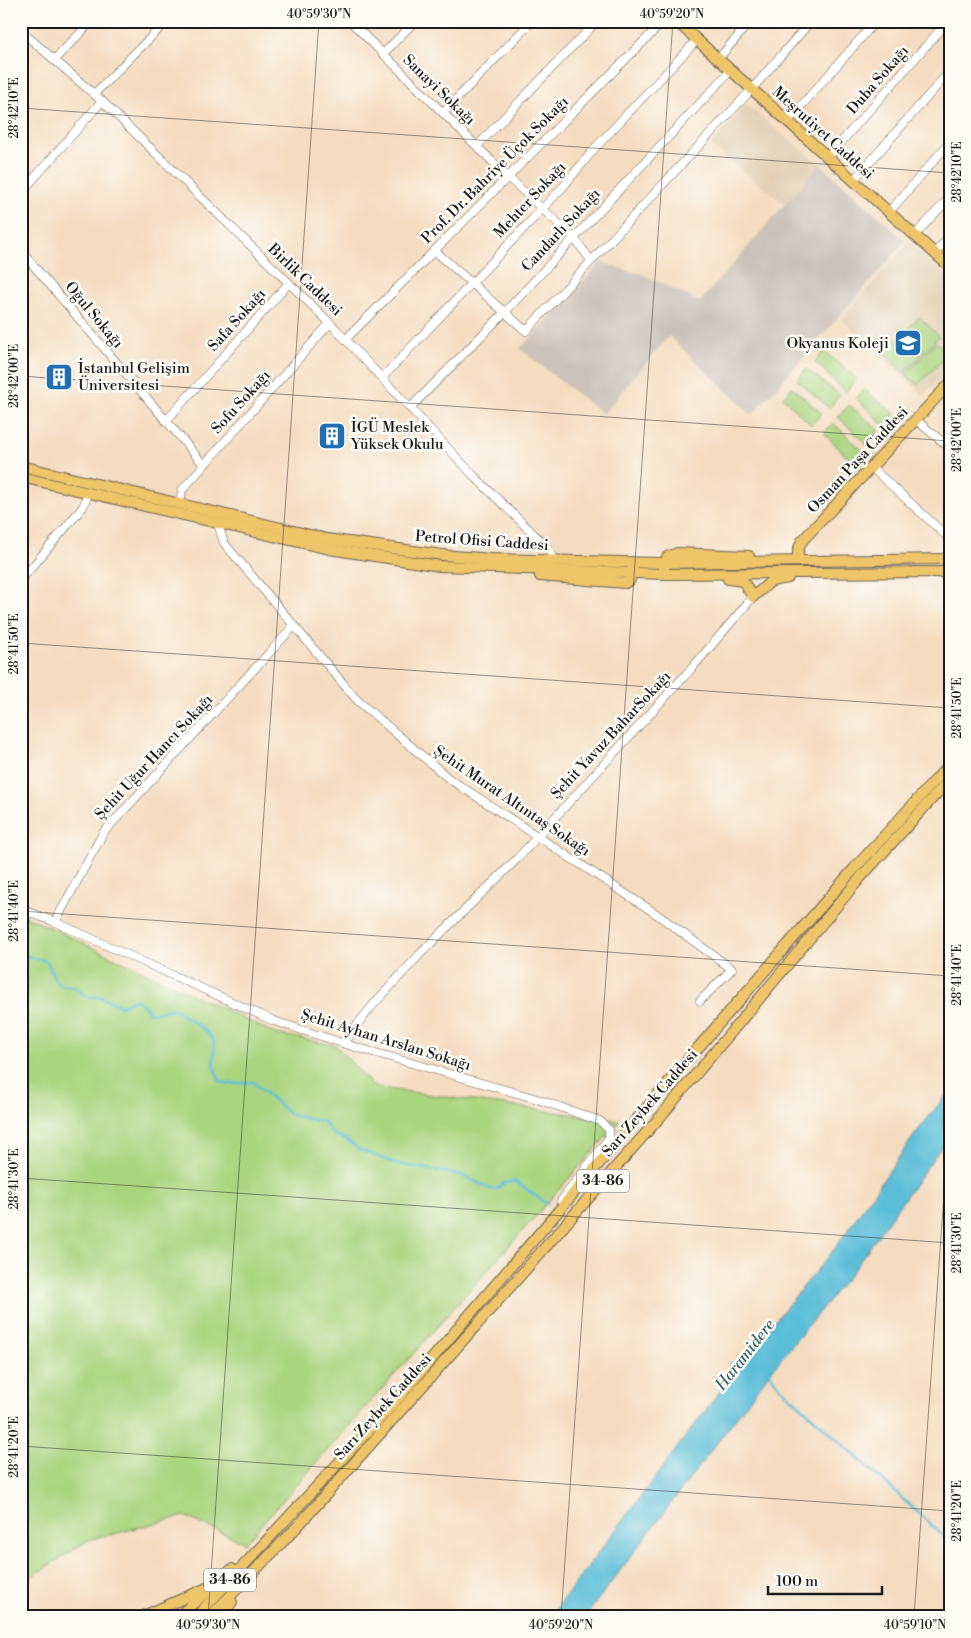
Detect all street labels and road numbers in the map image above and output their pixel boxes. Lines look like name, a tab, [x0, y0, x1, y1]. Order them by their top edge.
street label: Duba Sokağı	[843, 42, 913, 118]
street label: Sanayi Sokağı	[399, 51, 479, 129]
street label: Meşrutiyet Caddesi	[768, 82, 878, 184]
street label: Prof. Dr. Bahriye Üçok Sokağı	[417, 92, 573, 248]
street label: Mehter Sokağı	[490, 158, 570, 242]
street label: Candarlı Sokağı	[517, 184, 605, 276]
street label: Birlik Caddesi	[263, 239, 346, 320]
street label: Oğul Sokağı	[61, 278, 127, 352]
street label: Safa Sokağı	[204, 285, 270, 355]
street label: Sofu Sokağı	[207, 366, 275, 438]
street label: Osman Paşa Caddesi	[804, 403, 913, 517]
street label: Petrol Ofisi Caddesi	[414, 527, 550, 555]
street label: Şehit Yavuz BaharSokağı	[547, 667, 675, 803]
street label: Şehit Uğur Hancı Sokağı	[91, 690, 217, 824]
street label: Şehit Murat Altıntaş Sokağı	[430, 741, 594, 861]
street label: Şehit Ayhan Arslan Sokağı	[299, 1005, 473, 1075]
street label: Sarı Zeybek Caddesi	[598, 1045, 702, 1161]
road number: 34-86	[577, 1170, 629, 1192]
street label: Sarı Zeybek Caddesi	[330, 1350, 436, 1464]
road number: 34-86	[204, 1568, 256, 1592]

